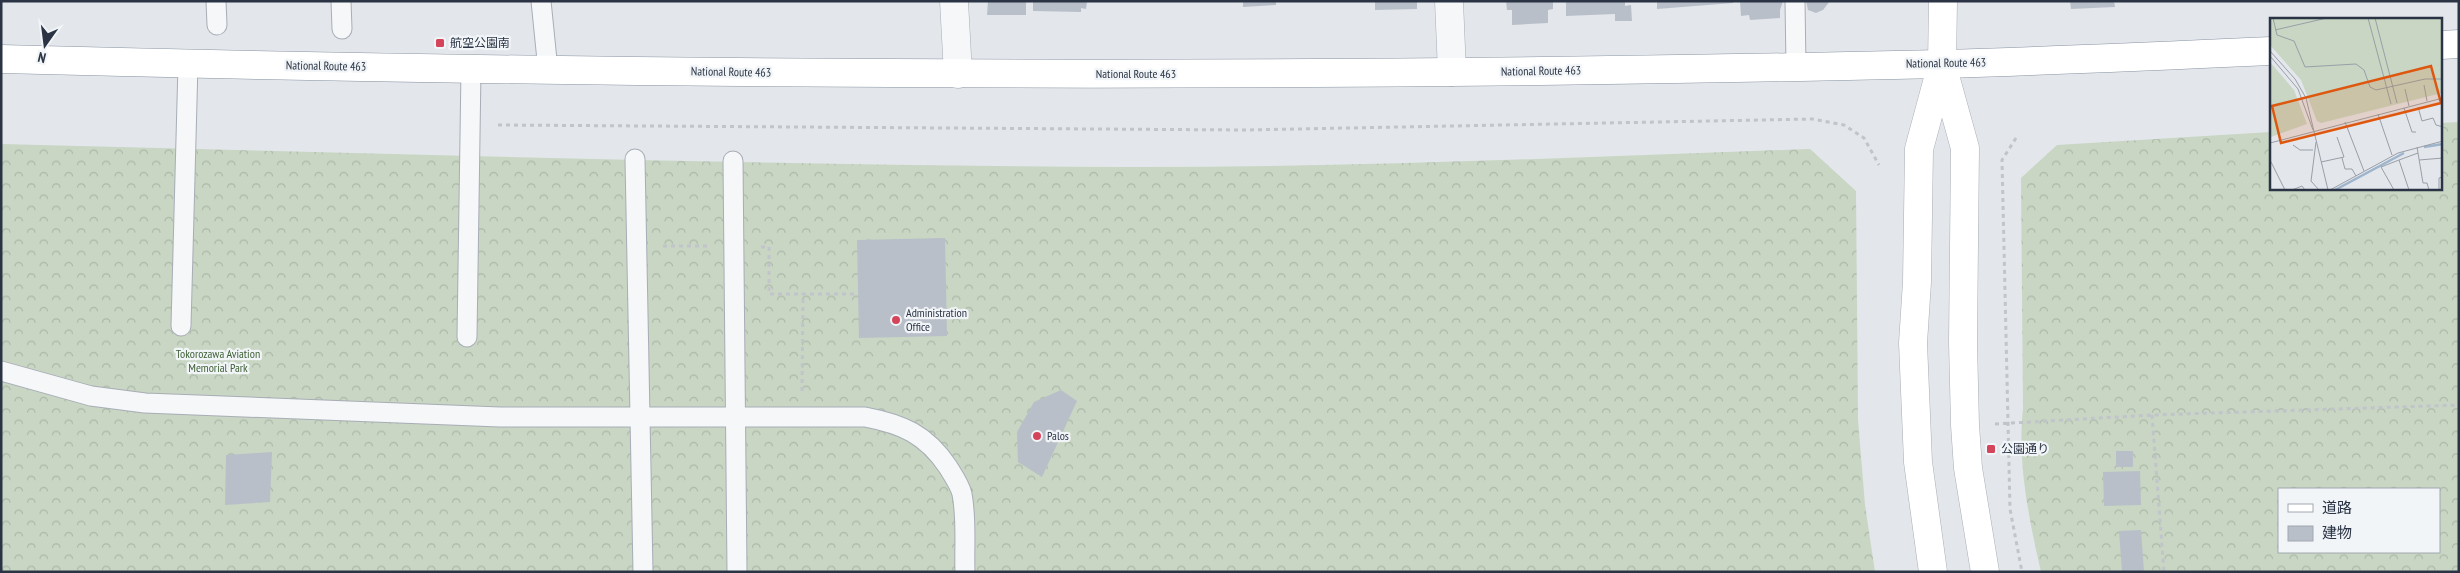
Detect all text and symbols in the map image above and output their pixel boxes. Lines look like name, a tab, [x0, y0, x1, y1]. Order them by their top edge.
inset map	[2270, 18, 2442, 190]
north arrow	[20, 20, 70, 70]
place label: 航空公園南	[450, 35, 510, 50]
marker: 航空公園南	[434, 37, 446, 49]
text: N	[36, 48, 48, 67]
street label: National Route 463	[1906, 54, 1986, 71]
street label: National Route 463	[286, 57, 366, 74]
street label: National Route 463	[1501, 62, 1581, 79]
street label: National Route 463	[691, 63, 771, 80]
street label: National Route 463	[1096, 66, 1176, 81]
place label: Administration Office	[906, 305, 967, 334]
marker: Administration Office	[890, 314, 902, 326]
park label: Tokorozawa Aviation Memorial Park	[176, 346, 260, 375]
place label: Palos	[1047, 428, 1069, 443]
marker: Palos	[1031, 430, 1043, 442]
place label: 公園通り	[2001, 441, 2049, 456]
marker: 公園通り	[1985, 443, 1997, 455]
legend	[2278, 488, 2440, 553]
text: 道路	[2322, 498, 2352, 517]
text: 建物	[2322, 523, 2352, 542]

